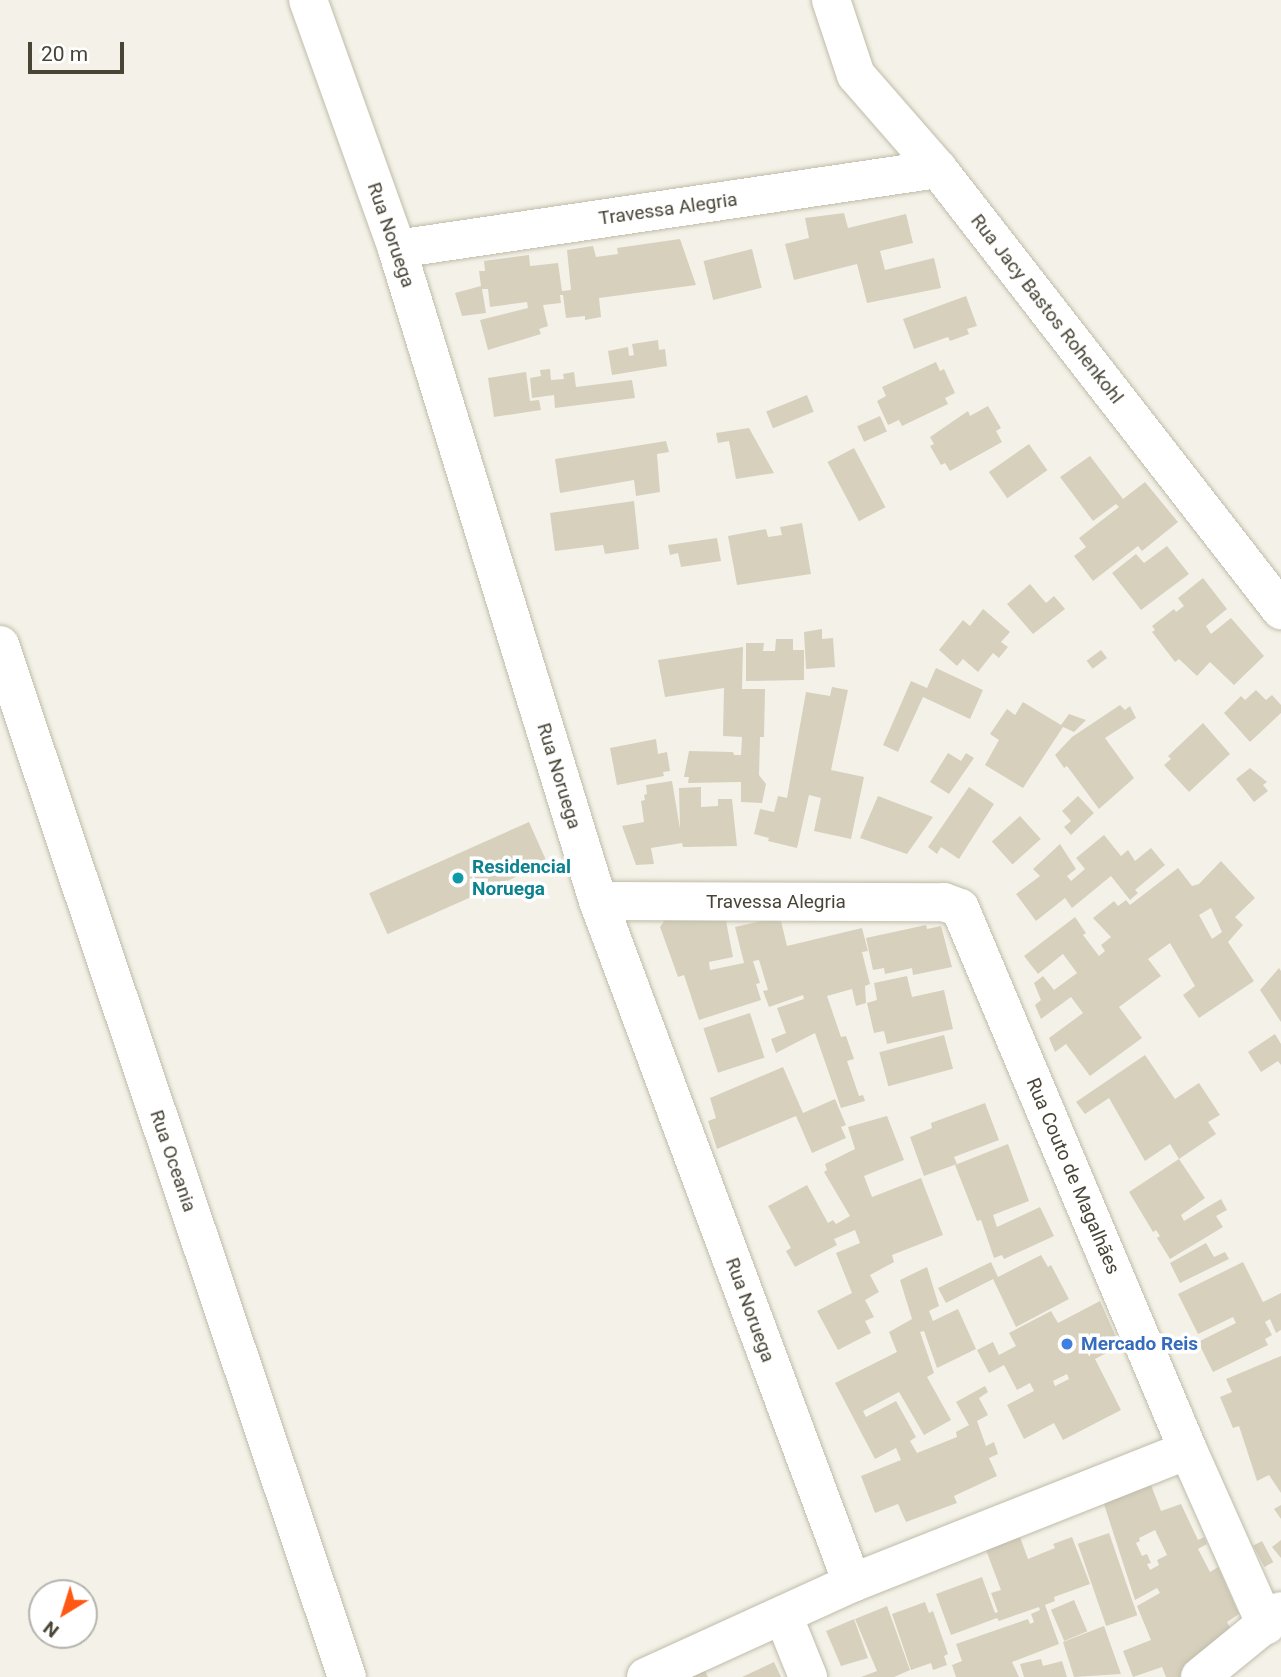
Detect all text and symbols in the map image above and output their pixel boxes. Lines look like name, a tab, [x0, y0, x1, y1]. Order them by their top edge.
scale bar	[32, 28, 128, 72]
text: 20 m	[41, 42, 88, 66]
street label: Rua Noruega	[362, 179, 420, 291]
street label: Travessa Alegria	[597, 188, 739, 230]
street label: Rua Jacy Bastos Rohenkohl	[966, 210, 1128, 408]
street label: Rua Noruega	[532, 720, 586, 832]
place label: Residencial Noruega	[472, 856, 571, 900]
marker: Residencial Noruega	[450, 870, 466, 886]
street label: Travessa Alegria	[706, 891, 846, 913]
street label: Rua Couto de Magalhães	[1021, 1074, 1125, 1278]
street label: Rua Oceania	[145, 1107, 201, 1215]
street label: Rua Noruega	[721, 1255, 779, 1365]
place label: Mercado Reis	[1081, 1333, 1198, 1355]
marker: Mercado Reis	[1059, 1336, 1075, 1352]
north arrow	[28, 1579, 98, 1649]
text: N	[39, 1616, 63, 1643]

